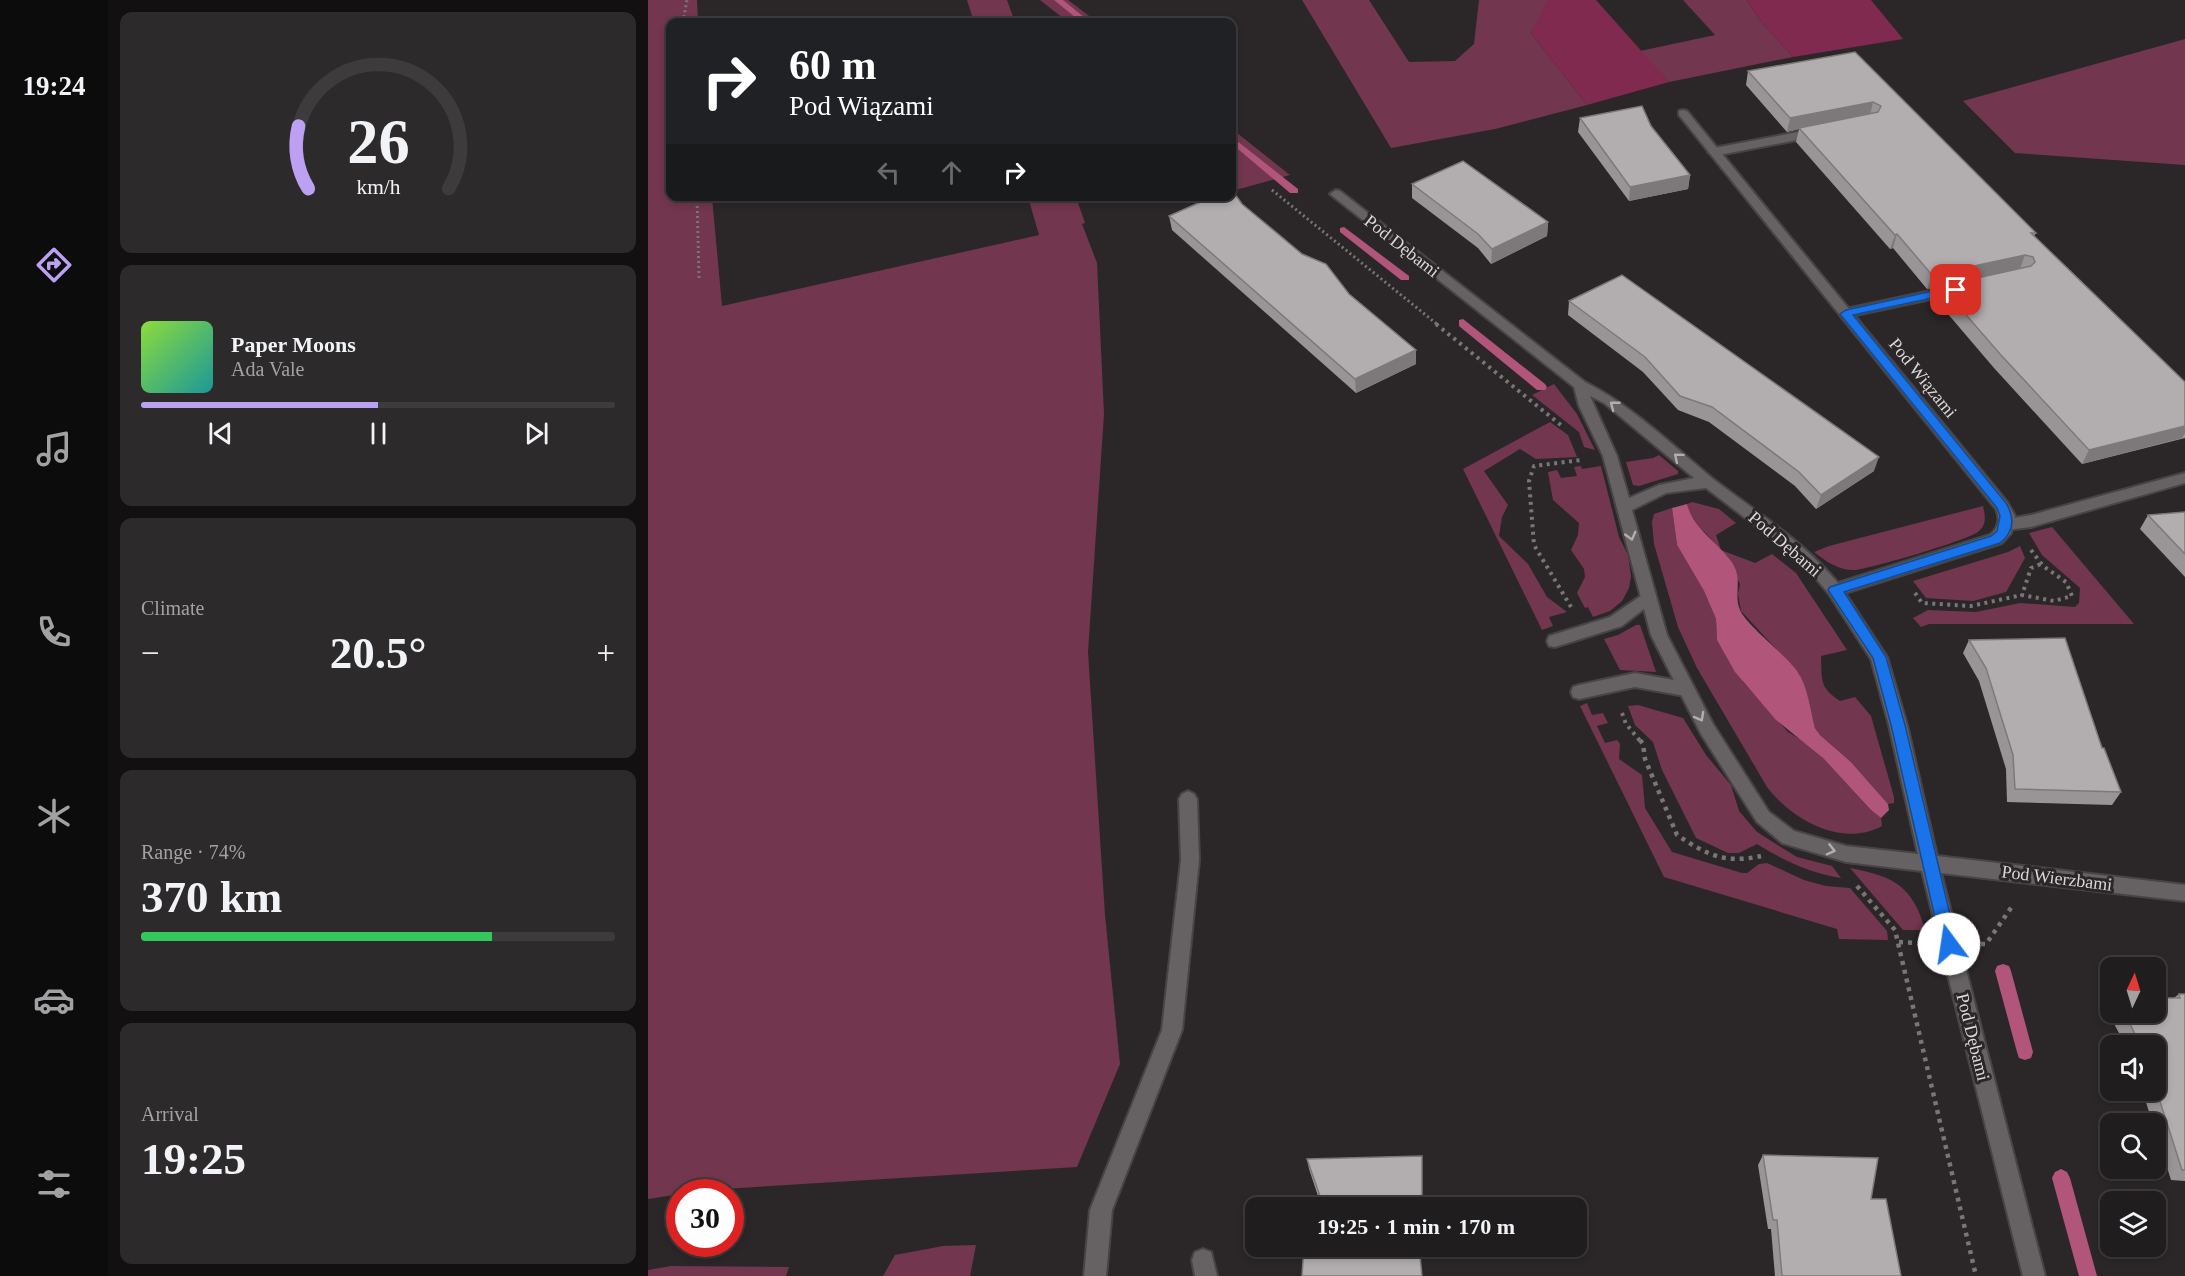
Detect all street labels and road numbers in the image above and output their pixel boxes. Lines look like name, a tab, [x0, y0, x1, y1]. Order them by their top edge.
street label: Pod Dębami	[1361, 211, 1443, 281]
street label: Pod Wiązami	[1885, 334, 1961, 422]
street label: Pod Dębami	[1745, 507, 1825, 581]
street label: Pod Wierzbami	[2000, 861, 2114, 895]
street label: Pod Dębami	[1952, 991, 1994, 1083]

